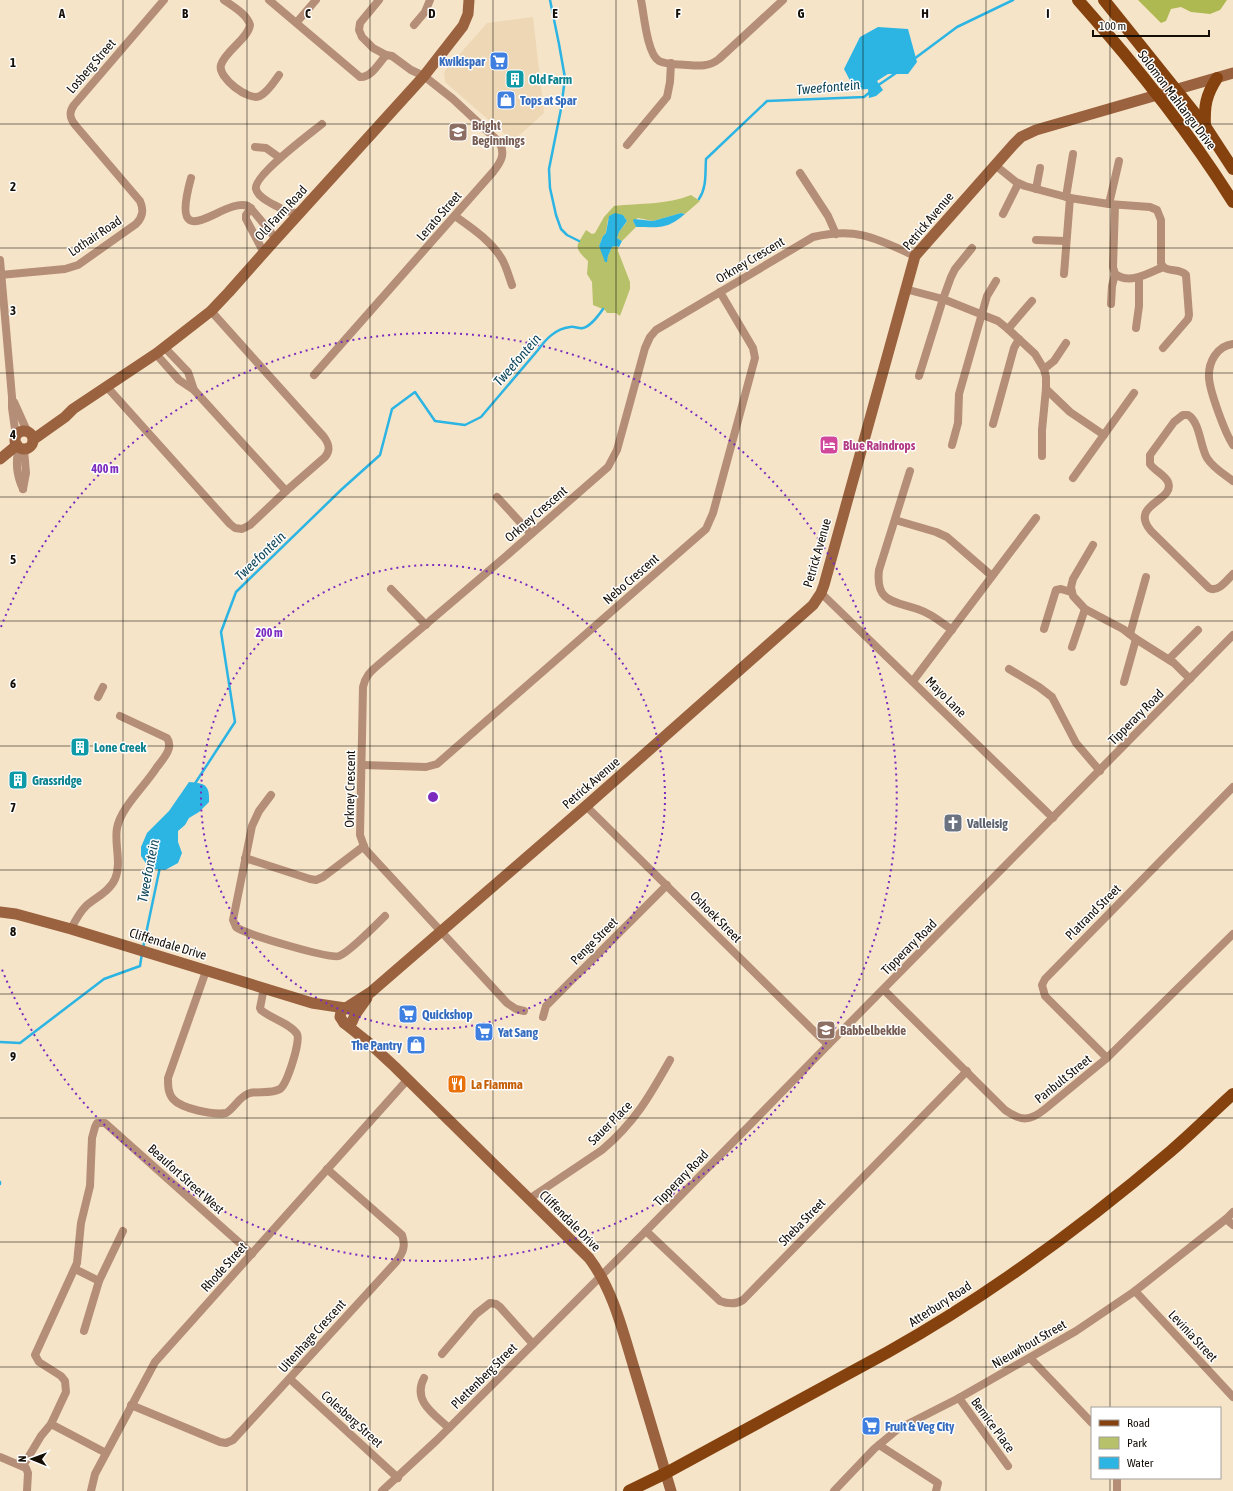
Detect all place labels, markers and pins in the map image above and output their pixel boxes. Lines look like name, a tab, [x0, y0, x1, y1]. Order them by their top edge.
supermarket icon: Kwikispar	[488, 50, 510, 72]
place label: Kwikispar	[439, 54, 486, 69]
building icon: Old Farm	[504, 68, 526, 90]
place label: Old Farm	[529, 72, 572, 87]
shop icon: Tops at Spar	[495, 89, 517, 111]
place label: Tops at Spar	[520, 93, 578, 108]
place label: Bright Beginnings	[472, 118, 525, 148]
school or university icon: Bright Beginnings	[447, 121, 469, 143]
hotel icon: Blue Raindrops	[818, 434, 840, 456]
place label: Blue Raindrops	[843, 438, 916, 453]
building icon: Lone Creek	[69, 736, 91, 758]
place label: Lone Creek	[94, 740, 147, 755]
building icon: Grassridge	[7, 769, 29, 791]
place label: Grassridge	[32, 773, 82, 788]
centre of rings	[426, 790, 440, 804]
church icon: Valleisig	[942, 812, 964, 834]
place label: Valleisig	[966, 816, 1008, 831]
supermarket icon: Quickshop	[397, 1003, 419, 1025]
place label: Quickshop	[422, 1007, 473, 1022]
school or university icon: Babbelbekkie	[815, 1019, 837, 1041]
supermarket icon: Yat Sang	[473, 1021, 495, 1043]
place label: Babbelbekkie	[840, 1023, 906, 1038]
place label: Yat Sang	[497, 1025, 538, 1040]
shop icon: The Pantry	[405, 1034, 427, 1056]
place label: The Pantry	[351, 1038, 403, 1053]
restaurant icon: La Fiamma	[446, 1073, 468, 1095]
place label: La Fiamma	[471, 1077, 523, 1092]
supermarket icon: Fruit & Veg City	[860, 1415, 882, 1437]
place label: Fruit & Veg City	[885, 1419, 955, 1434]

